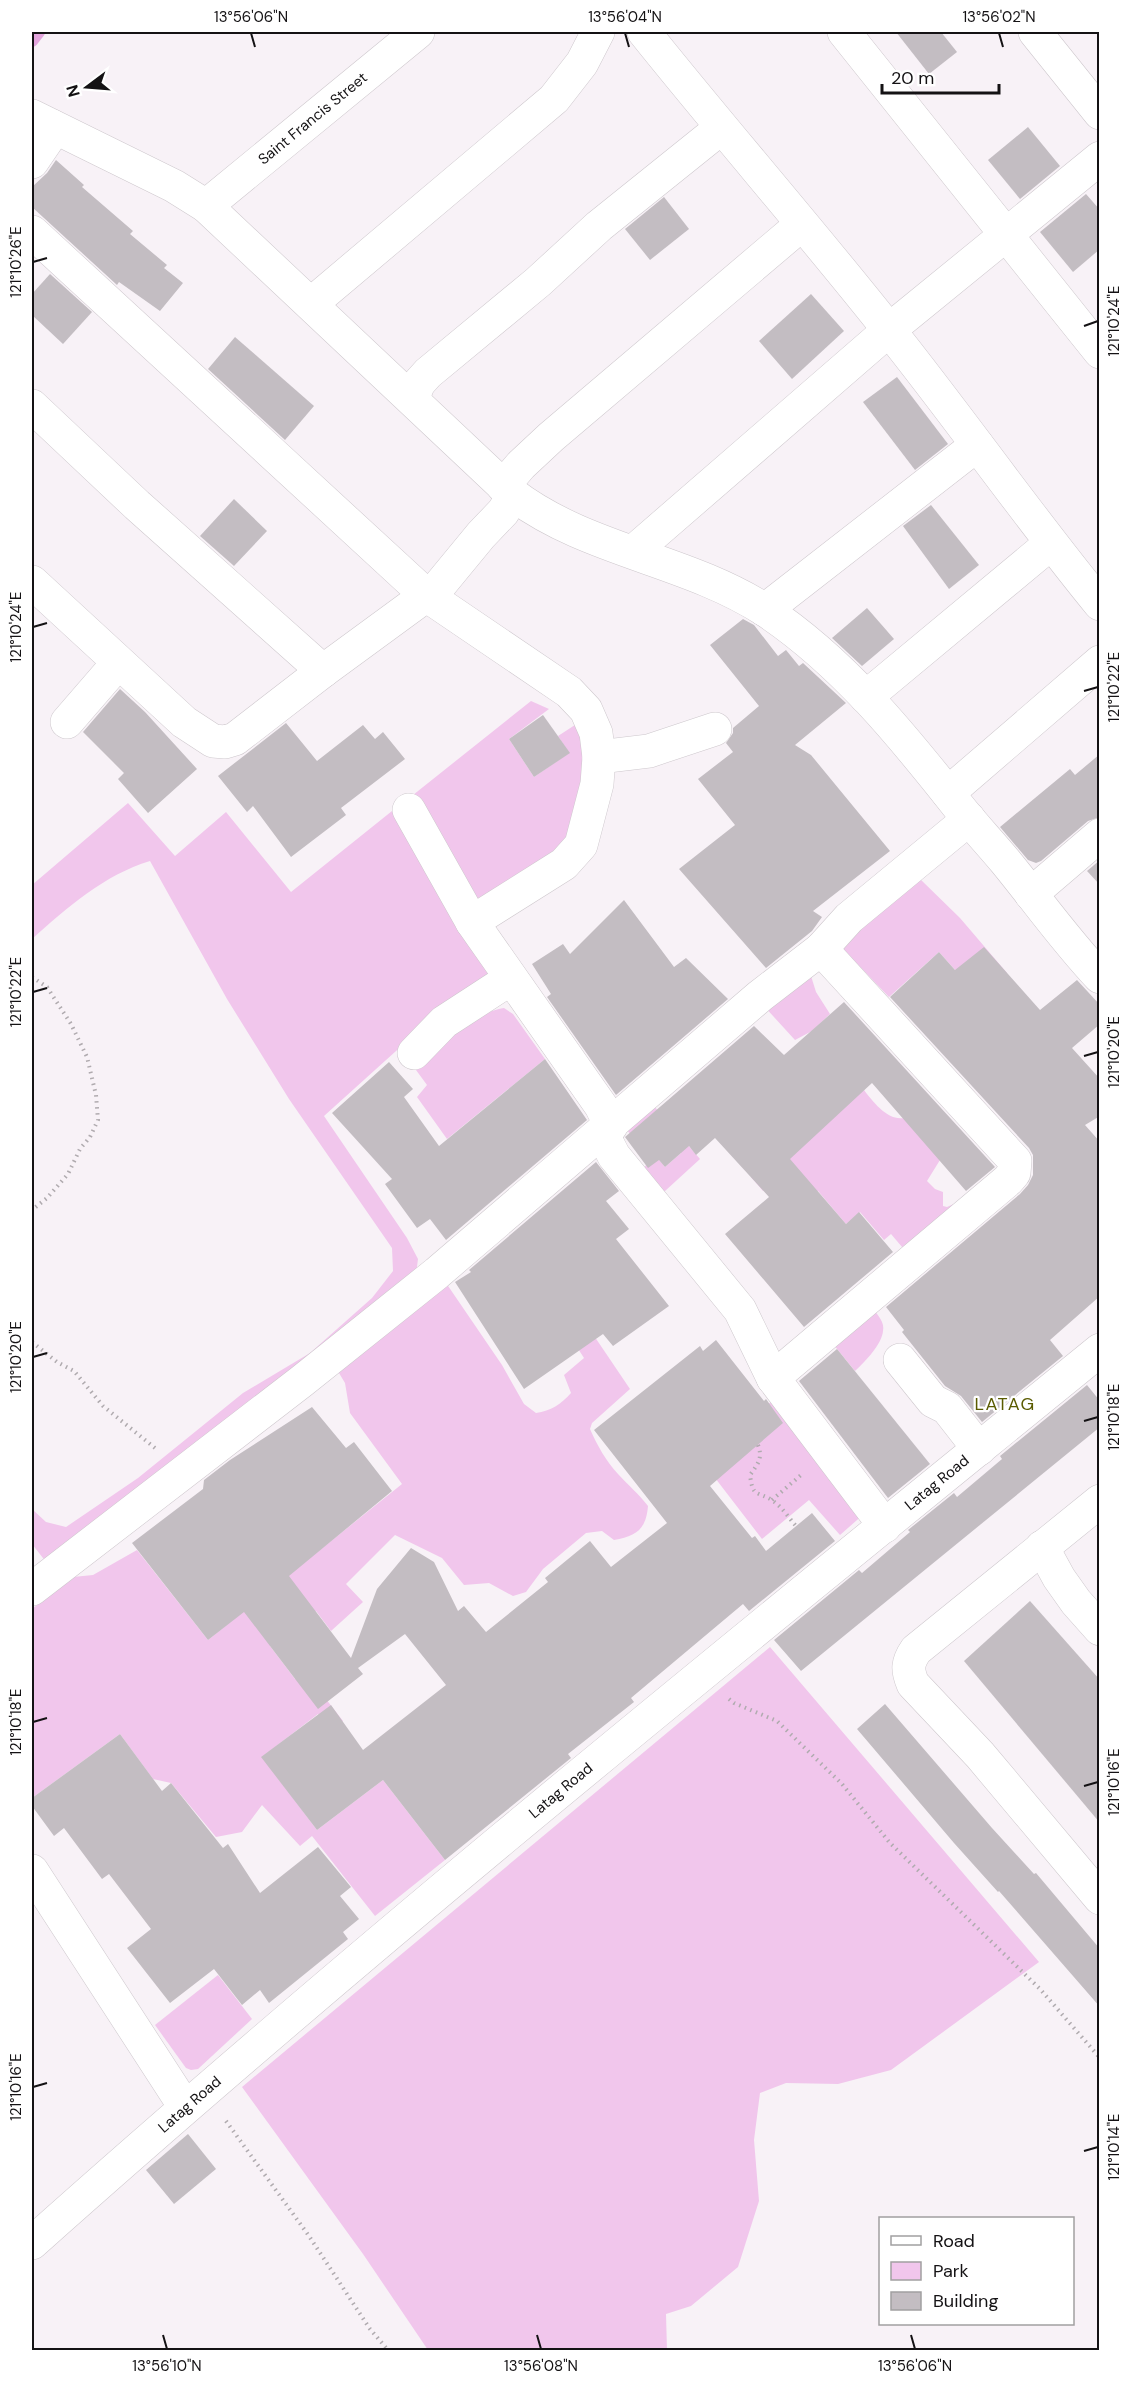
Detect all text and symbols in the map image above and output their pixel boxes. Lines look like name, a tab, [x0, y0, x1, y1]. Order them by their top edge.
text: 13°56'06"N	[214, 7, 288, 27]
text: 13°56'04"N	[588, 7, 662, 27]
text: 13°56'02"N	[962, 7, 1036, 27]
north arrow	[57, 57, 117, 117]
scale bar	[882, 57, 999, 95]
text: 20 m	[891, 66, 934, 90]
street label: Saint Francis Street	[254, 68, 372, 169]
text: N	[61, 82, 85, 100]
text: 121°10'26"E	[6, 226, 26, 298]
text: 121°10'24"E	[1104, 286, 1124, 356]
text: 121°10'24"E	[6, 592, 26, 662]
text: 121°10'22"E	[1104, 652, 1124, 722]
text: 121°10'22"E	[6, 957, 26, 1027]
text: 121°10'20"E	[1104, 1016, 1124, 1088]
text: 121°10'20"E	[6, 1321, 26, 1393]
text: 121°10'18"E	[1104, 1383, 1124, 1451]
district label: LATAG	[974, 1392, 1036, 1416]
street label: Latag Road	[901, 1451, 973, 1515]
text: 121°10'18"E	[6, 1688, 26, 1756]
text: 121°10'16"E	[1104, 1748, 1124, 1816]
street label: Latag Road	[525, 1758, 597, 1823]
text: 121°10'16"E	[6, 2053, 26, 2121]
street label: Latag Road	[154, 2071, 225, 2137]
text: 121°10'14"E	[1104, 2113, 1124, 2181]
legend	[879, 2217, 1074, 2325]
text: Road	[933, 2229, 975, 2253]
text: Park	[933, 2259, 969, 2283]
text: Building	[933, 2289, 998, 2313]
text: 13°56'10"N	[132, 2356, 202, 2376]
text: 13°56'08"N	[504, 2356, 578, 2376]
text: 13°56'06"N	[878, 2356, 952, 2376]

